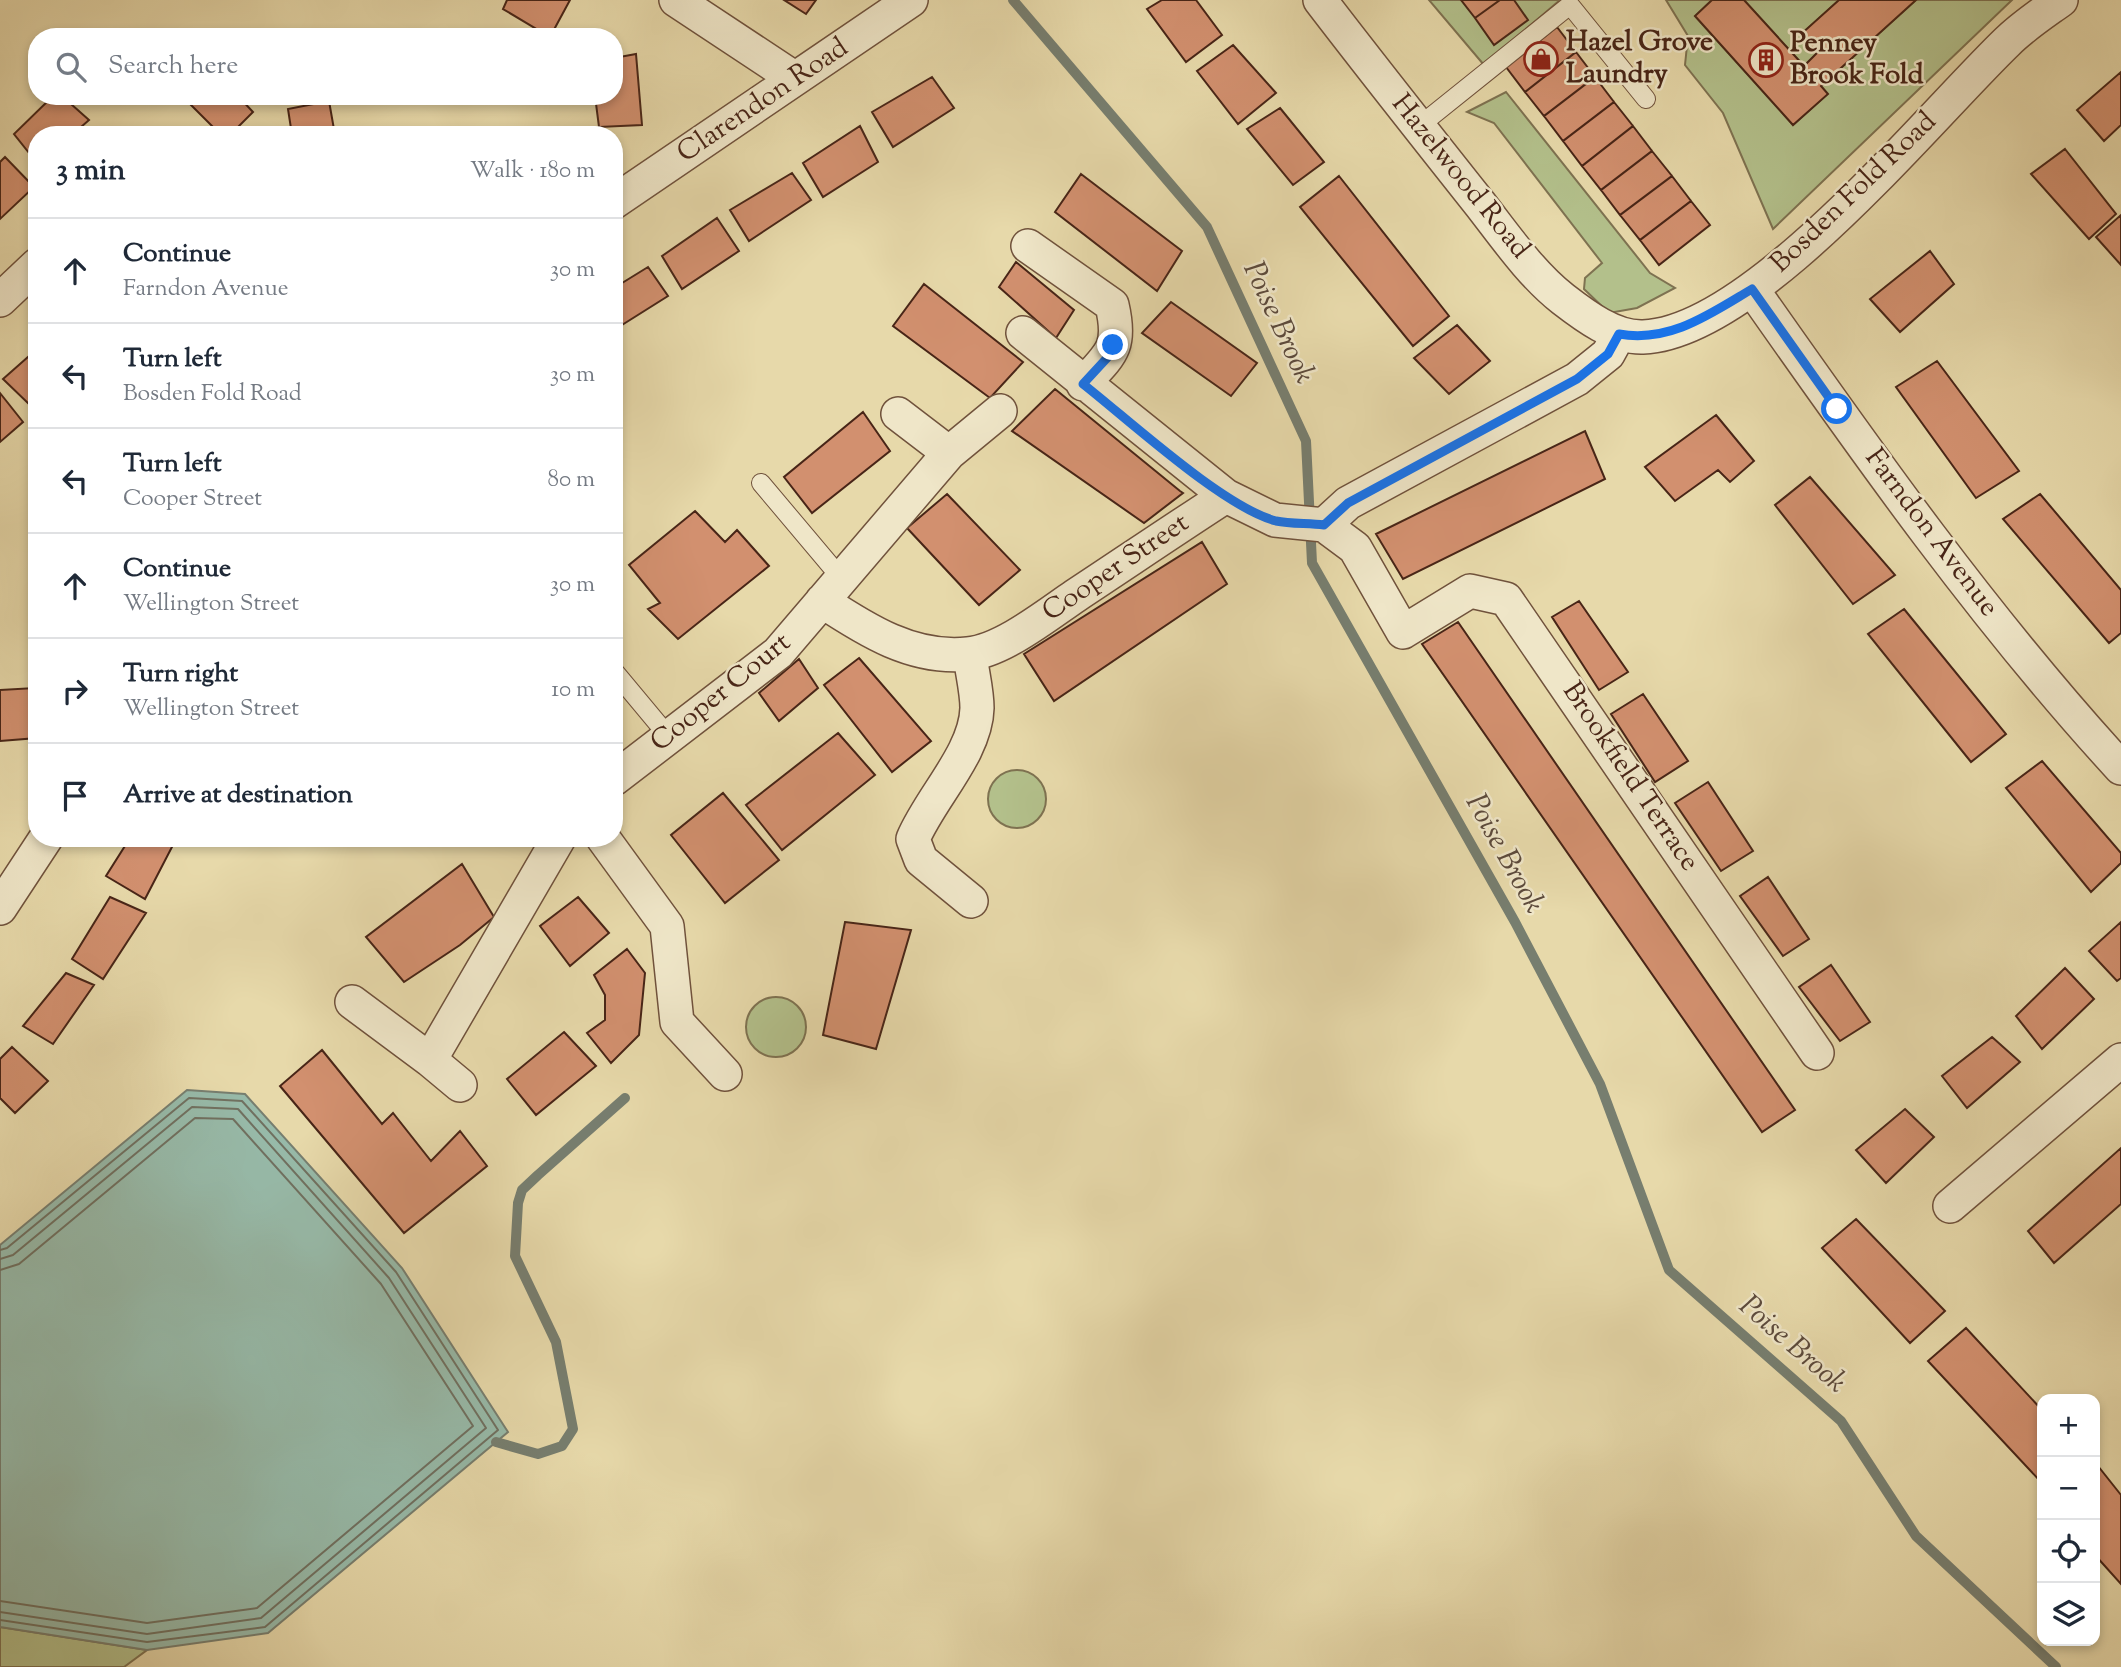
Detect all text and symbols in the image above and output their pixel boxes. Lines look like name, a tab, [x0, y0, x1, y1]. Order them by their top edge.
place label: Hazel Grove Laundry	[1566, 23, 1713, 95]
place label: Penney Brook Fold	[1790, 24, 1924, 96]
search box	[28, 28, 623, 105]
street label: Clarendon Road	[669, 29, 857, 173]
shop icon: Hazel Grove Laundry	[1522, 40, 1560, 78]
building icon: Penney Brook Fold	[1747, 41, 1785, 79]
icon: search	[52, 48, 90, 86]
text: Search here	[108, 48, 238, 85]
street label: Hazelwood Road	[1381, 86, 1539, 268]
street label: Bosden Fold Road	[1762, 103, 1946, 283]
text: 3 min	[56, 150, 126, 193]
text: Walk · 180 m	[470, 155, 595, 188]
text: Continue	[123, 236, 231, 273]
icon: ahead	[56, 252, 94, 290]
text: 30 m	[550, 254, 595, 287]
water label: Poise Brook	[1231, 255, 1325, 391]
text: Farndon Avenue	[123, 273, 288, 306]
route end	[1097, 329, 1128, 360]
text: Turn left	[123, 341, 222, 378]
icon: left	[56, 357, 94, 395]
text: 30 m	[550, 359, 595, 392]
text: Bosden Fold Road	[123, 378, 302, 411]
route start	[1821, 393, 1852, 424]
street label: Farndon Avenue	[1854, 441, 2008, 625]
text: Turn left	[123, 446, 222, 483]
icon: left	[56, 462, 94, 500]
text: 80 m	[547, 464, 595, 497]
text: Cooper Street	[123, 483, 262, 516]
street label: Cooper Street	[1035, 504, 1198, 632]
text: Continue	[123, 551, 231, 588]
icon: ahead	[56, 567, 94, 605]
text: 30 m	[550, 569, 595, 602]
text: Wellington Street	[123, 588, 299, 621]
street label: Cooper Court	[642, 624, 800, 762]
text: Turn right	[123, 656, 238, 693]
icon: right	[56, 672, 94, 710]
text: 10 m	[551, 674, 595, 707]
street label: Brookfield Terrace	[1552, 674, 1708, 880]
text: Wellington Street	[123, 693, 299, 726]
icon: arrive	[56, 777, 94, 815]
text: Arrive at destination	[123, 777, 353, 814]
water label: Poise Brook	[1454, 786, 1554, 922]
water label: Poise Brook	[1729, 1286, 1855, 1404]
map controls	[2037, 1394, 2100, 1646]
button: +	[2037, 1394, 2100, 1457]
button: −	[2037, 1457, 2100, 1520]
button: locate	[2037, 1520, 2100, 1583]
button: layers	[2037, 1583, 2100, 1646]

